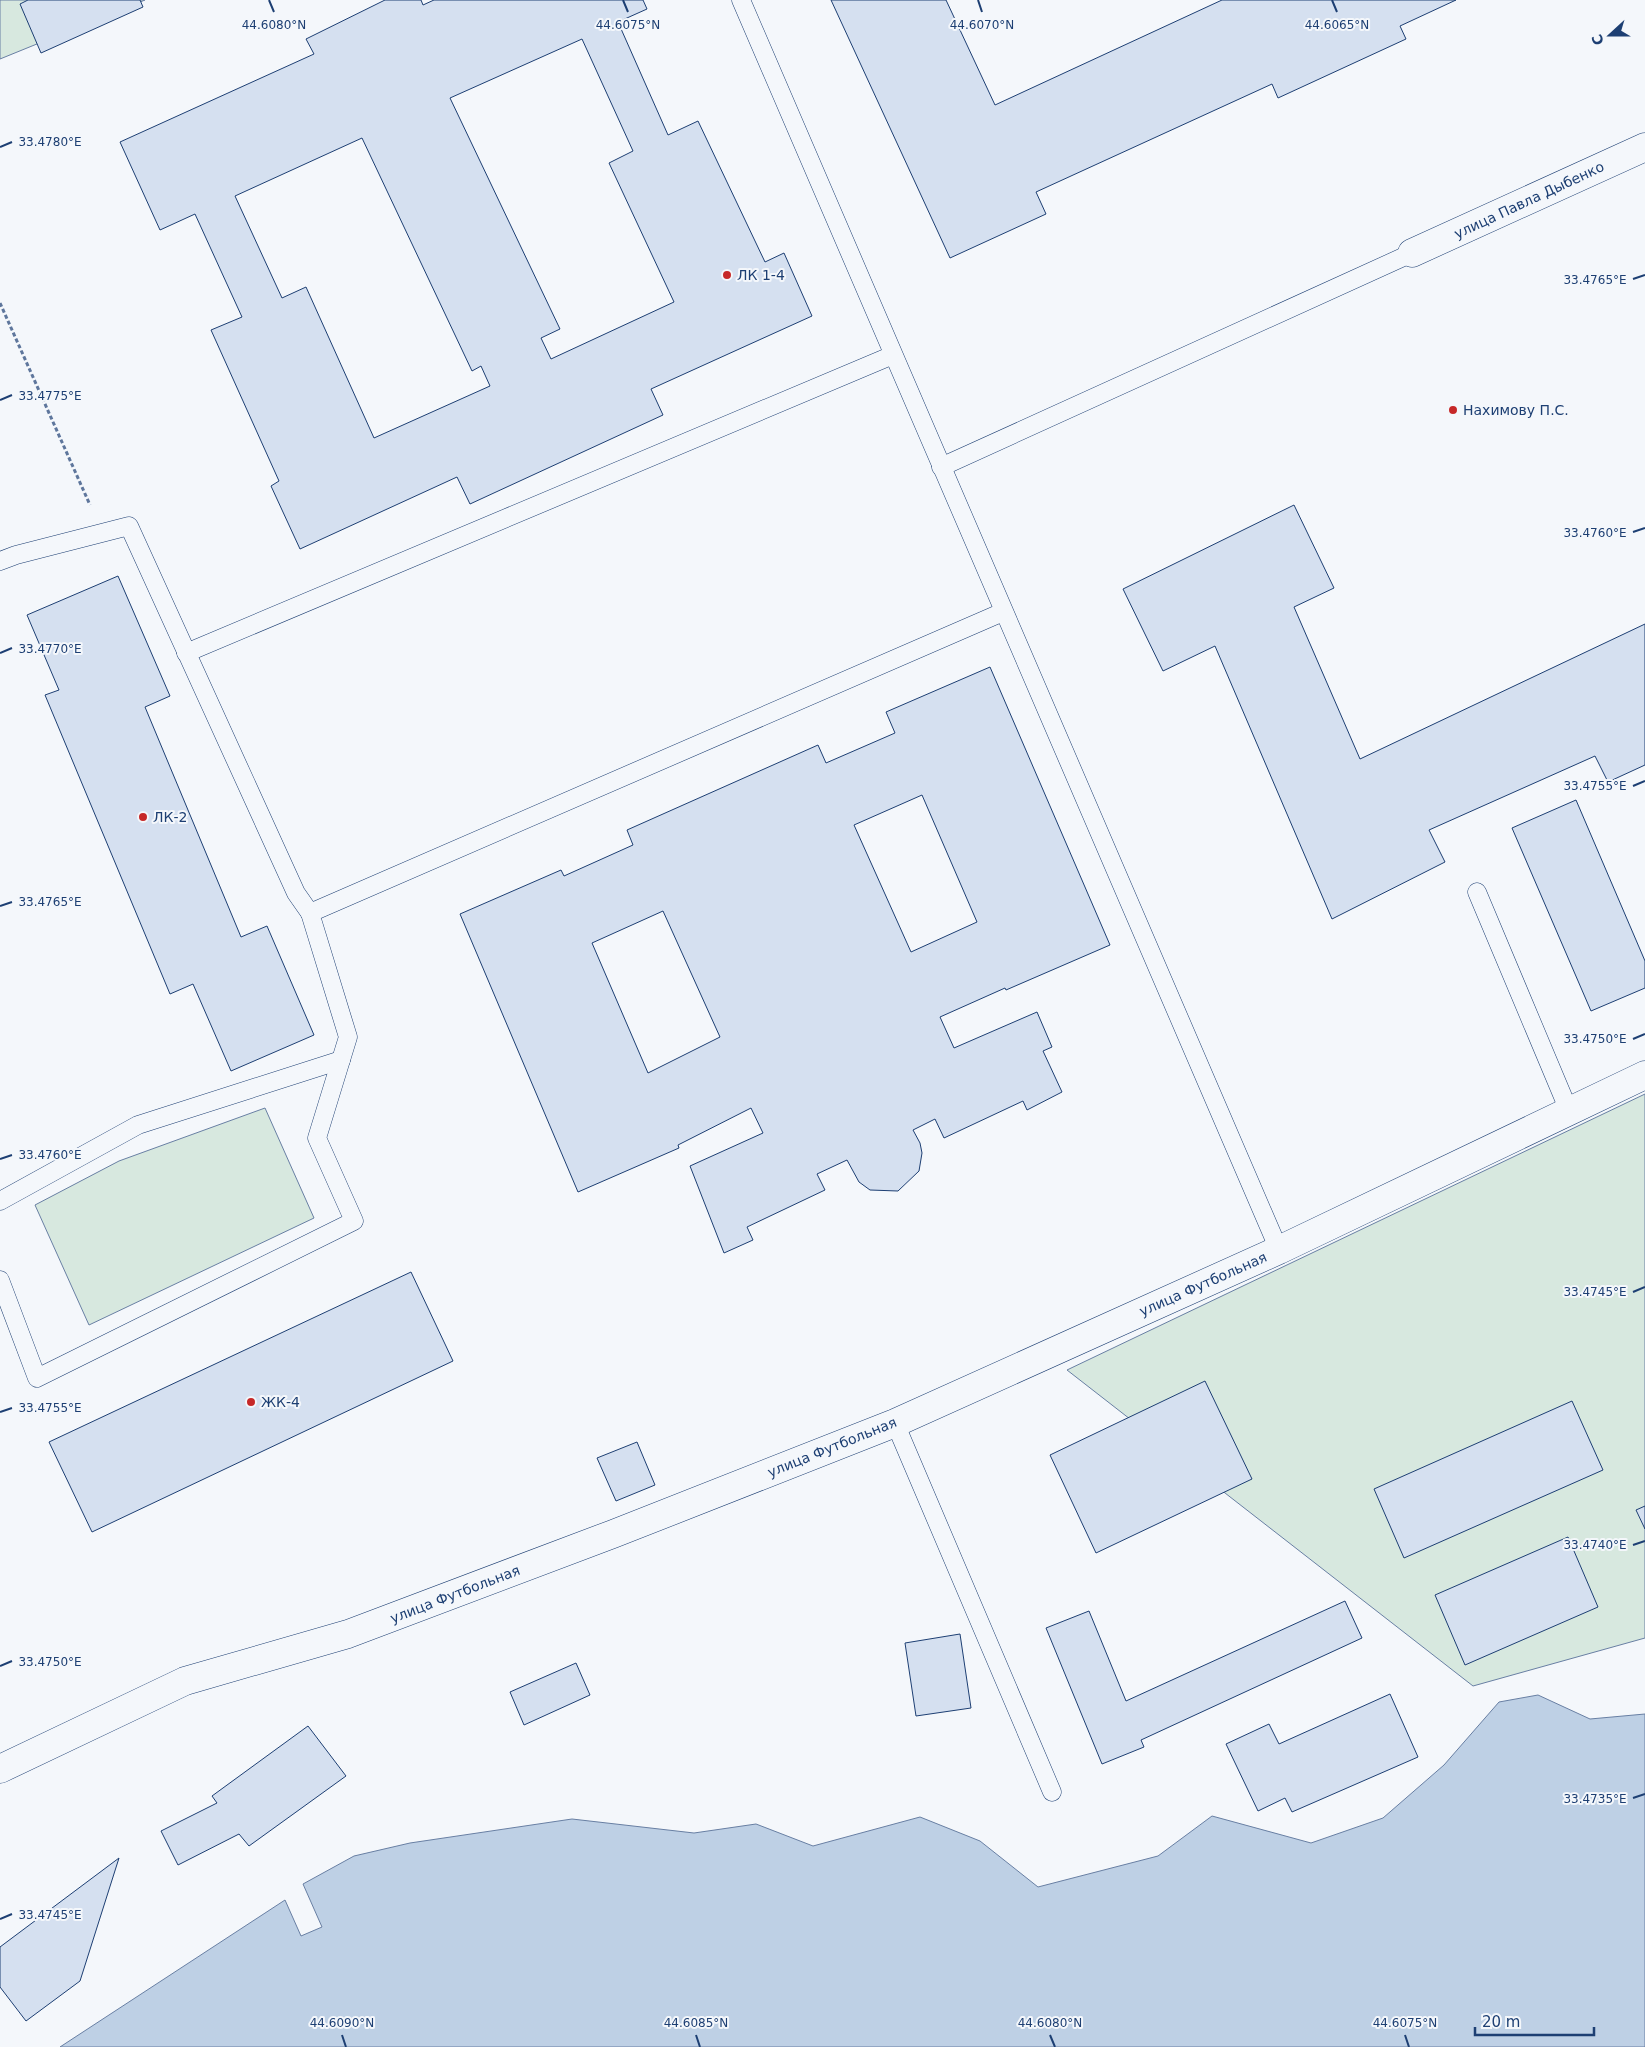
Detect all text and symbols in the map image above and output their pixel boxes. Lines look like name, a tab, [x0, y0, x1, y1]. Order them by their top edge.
north arrow	[1585, 10, 1635, 60]
text: 44.6080°N	[242, 18, 306, 32]
text: 44.6075°N	[596, 18, 660, 32]
text: 44.6070°N	[950, 18, 1014, 32]
text: 44.6065°N	[1305, 18, 1369, 32]
text: С	[1589, 32, 1607, 47]
text: 33.4780°E	[18, 135, 82, 149]
street label: улица Павла Дыбенко	[1451, 158, 1607, 242]
place label: ЛК 1-4	[737, 267, 785, 283]
marker: ЛК 1-4	[721, 269, 733, 281]
text: 33.4765°E	[1563, 273, 1627, 287]
text: 33.4775°E	[18, 389, 82, 403]
place label: Нахимову П.С.	[1463, 402, 1569, 418]
marker: Нахимову П.С.	[1447, 404, 1459, 416]
text: 33.4760°E	[1563, 526, 1627, 540]
text: 33.4770°E	[18, 642, 82, 656]
text: 33.4755°E	[1563, 779, 1627, 793]
place label: ЛК-2	[153, 809, 187, 825]
marker: ЛК-2	[137, 811, 149, 823]
text: 33.4765°E	[18, 895, 82, 909]
text: 33.4750°E	[1563, 1032, 1627, 1046]
text: 33.4760°E	[18, 1148, 82, 1162]
street label: улица Футбольная	[1137, 1249, 1269, 1319]
text: 33.4745°E	[1563, 1285, 1627, 1299]
place label: ЖК-4	[261, 1394, 300, 1410]
marker: ЖК-4	[245, 1396, 257, 1408]
text: 33.4755°E	[18, 1401, 82, 1415]
street label: улица Футбольная	[765, 1414, 899, 1480]
text: 33.4740°E	[1563, 1538, 1627, 1552]
street label: улица Футбольная	[388, 1562, 522, 1626]
text: 33.4750°E	[18, 1655, 82, 1669]
text: 33.4735°E	[1563, 1792, 1627, 1806]
text: 33.4745°E	[18, 1908, 82, 1922]
scale bar	[1475, 2004, 1594, 2036]
text: 20 m	[1482, 2013, 1520, 2031]
text: 44.6090°N	[310, 2016, 374, 2030]
text: 44.6085°N	[664, 2016, 728, 2030]
text: 44.6080°N	[1018, 2016, 1082, 2030]
text: 44.6075°N	[1373, 2016, 1437, 2030]

